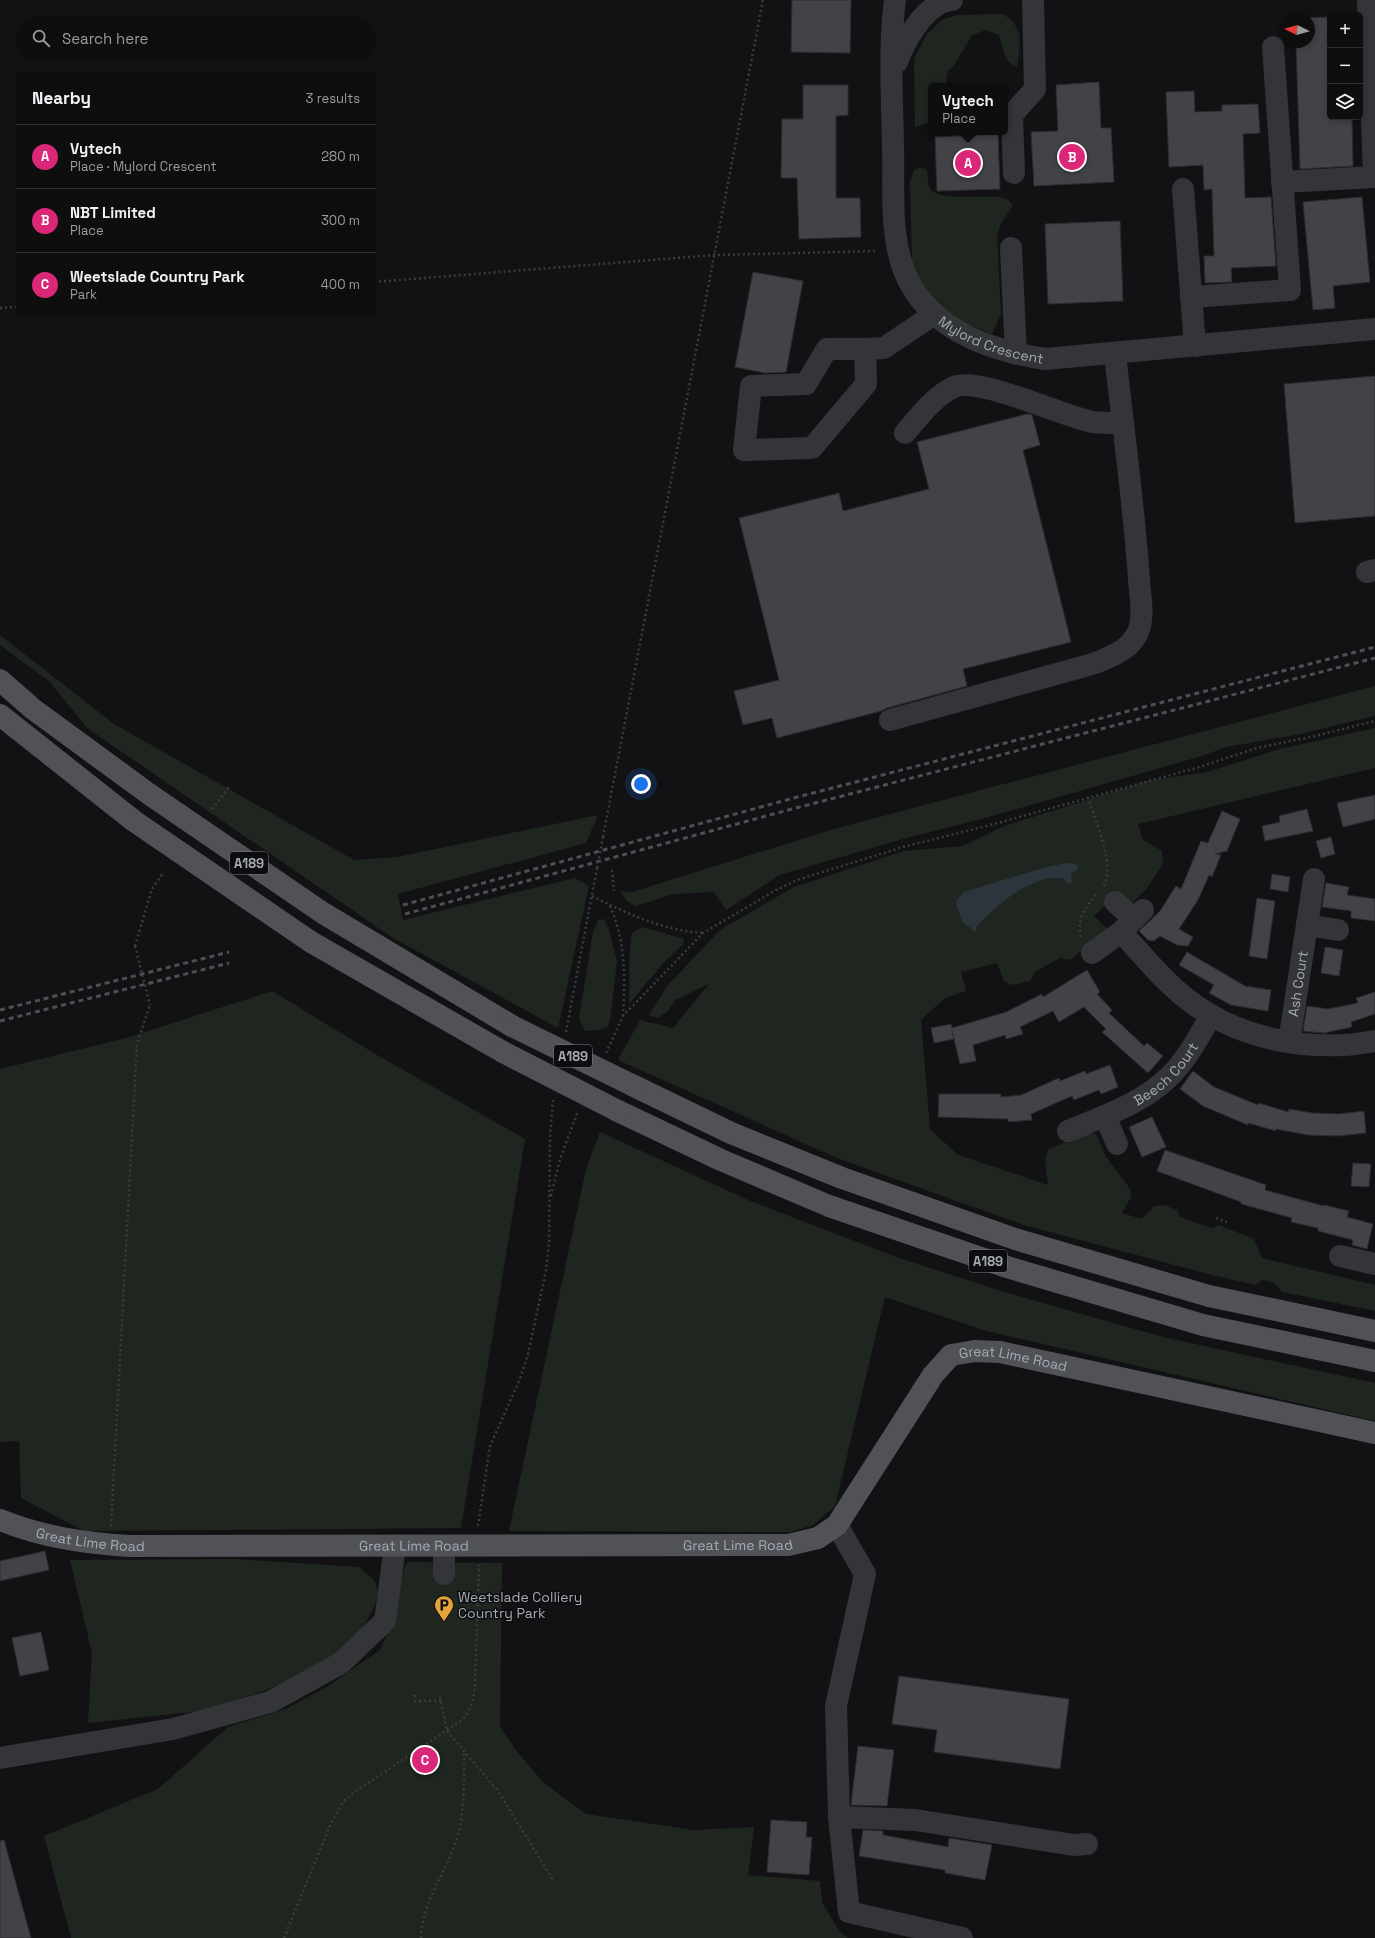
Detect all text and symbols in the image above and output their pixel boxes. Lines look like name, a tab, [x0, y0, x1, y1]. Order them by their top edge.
north arrow	[1279, 12, 1315, 48]
map controls	[1327, 12, 1363, 120]
button: +	[1327, 12, 1363, 48]
search box	[16, 16, 376, 60]
icon: search	[30, 27, 52, 49]
text: Search here	[62, 29, 148, 48]
button: −	[1327, 48, 1363, 84]
popup	[928, 83, 1008, 135]
button: layers	[1327, 84, 1363, 120]
text: Nearby	[32, 87, 91, 109]
text: 3 results	[306, 90, 360, 107]
text: Vytech	[942, 91, 994, 110]
text: Place	[942, 110, 976, 127]
text: Vytech	[70, 139, 122, 158]
pin: B	[1059, 142, 1085, 172]
text: A	[41, 148, 49, 165]
text: 280 m	[321, 148, 360, 165]
pin: A	[955, 148, 981, 178]
text: Place · Mylord Crescent	[70, 158, 216, 175]
text: NBT Limited	[70, 203, 156, 222]
text: B	[41, 212, 49, 229]
text: 300 m	[321, 212, 360, 229]
text: Place	[70, 222, 104, 239]
text: Weetslade Country Park	[70, 267, 245, 286]
text: C	[41, 276, 49, 293]
text: 400 m	[321, 276, 360, 293]
text: Park	[70, 286, 97, 303]
street label: Mylord Crescent	[935, 312, 1045, 368]
your location	[631, 774, 651, 794]
road number: A189	[230, 852, 268, 874]
street label: Ash Court	[1284, 950, 1312, 1018]
street label: Beech Court	[1130, 1039, 1202, 1110]
road number: A189	[554, 1045, 592, 1067]
road number: A189	[969, 1250, 1007, 1272]
street label: Great Lime Road	[958, 1342, 1069, 1375]
street label: Great Lime Road	[34, 1523, 145, 1555]
street label: Great Lime Road	[683, 1535, 795, 1555]
street label: Great Lime Road	[359, 1536, 469, 1555]
place label: Weetslade Colliery Country Park	[458, 1588, 582, 1622]
parking icon: Weetslade Colliery Country Park	[433, 1594, 455, 1622]
pin: C	[412, 1745, 438, 1775]

